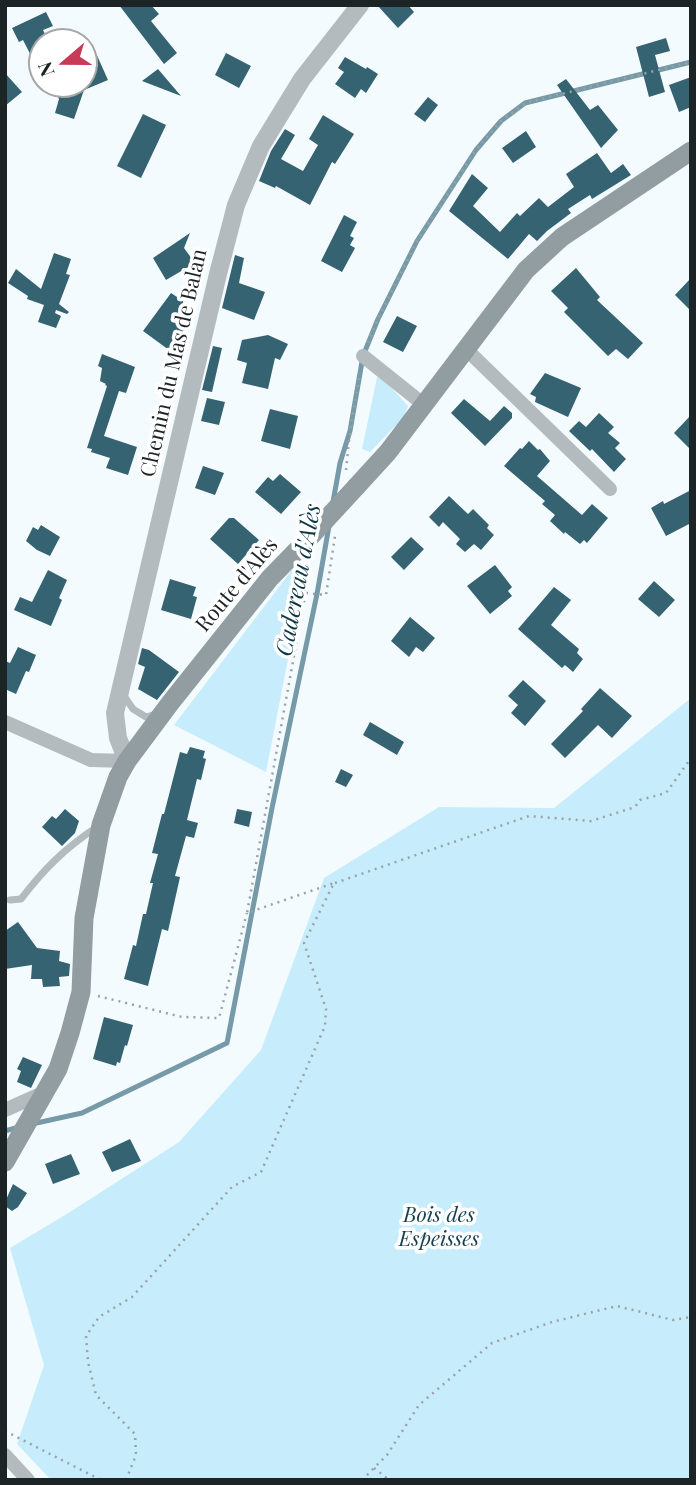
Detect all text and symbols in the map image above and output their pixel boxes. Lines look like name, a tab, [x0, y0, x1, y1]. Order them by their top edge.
north arrow	[28, 28, 98, 98]
text: N	[31, 59, 60, 80]
street label: Chemin du Mas de Balan	[135, 246, 213, 480]
water label: Cadereau d'Alès	[271, 502, 327, 658]
street label: Route d'Alès	[190, 533, 284, 637]
park label: Bois des Espeisses	[399, 1202, 479, 1252]

